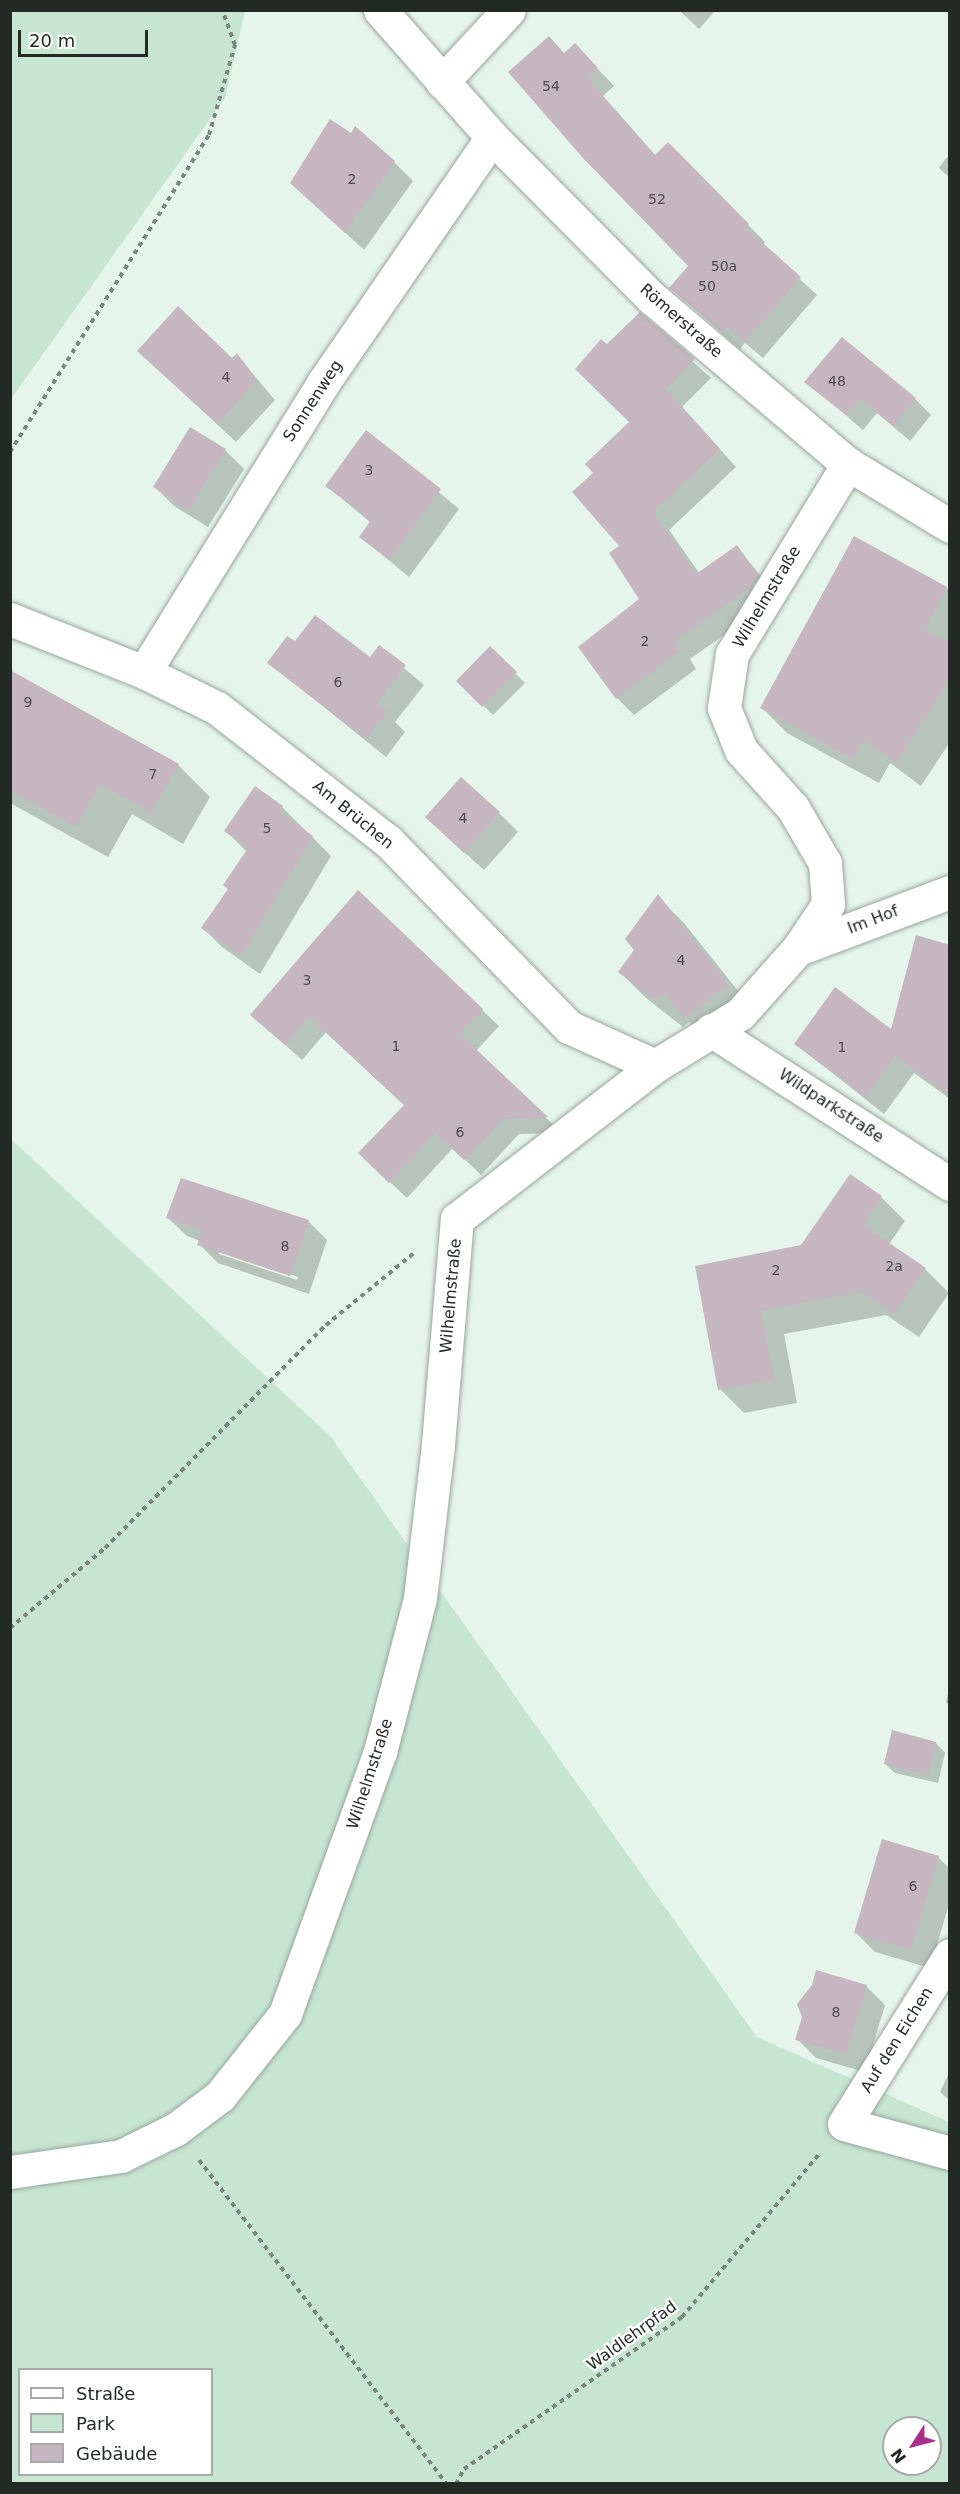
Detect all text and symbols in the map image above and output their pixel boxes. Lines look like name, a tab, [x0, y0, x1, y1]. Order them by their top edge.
scale bar	[21, 18, 152, 56]
text: 20 m	[29, 30, 75, 51]
house number: 54	[542, 78, 560, 94]
house number: 2	[348, 171, 356, 187]
house number: 52	[648, 191, 666, 207]
house number: 50a	[711, 258, 737, 274]
house number: 50	[698, 278, 716, 294]
street label: Römerstraße	[636, 280, 726, 362]
street label: Sonnenweg	[280, 357, 346, 445]
house number: 4	[222, 369, 230, 385]
house number: 48	[828, 373, 846, 389]
house number: 3	[365, 462, 373, 478]
street label: Wilhelmstraße	[729, 543, 805, 651]
house number: 2	[641, 633, 649, 649]
house number: 6	[334, 674, 342, 690]
house number: 9	[24, 694, 32, 710]
house number: 7	[149, 766, 157, 782]
street label: Am Brüchen	[309, 777, 397, 853]
house number: 4	[459, 810, 467, 826]
house number: 5	[263, 820, 271, 836]
street label: Im Hof	[845, 902, 901, 938]
house number: 4	[677, 952, 685, 968]
house number: 3	[303, 972, 311, 988]
house number: 1	[392, 1038, 400, 1054]
house number: 1	[838, 1039, 846, 1055]
street label: Wildparkstraße	[775, 1065, 887, 1147]
house number: 6	[456, 1124, 464, 1140]
house number: 8	[281, 1238, 289, 1254]
street label: Wilhelmstraße	[436, 1238, 466, 1354]
house number: 2a	[885, 1258, 903, 1274]
house number: 2	[772, 1262, 780, 1278]
street label: Wilhelmstraße	[343, 1716, 397, 1832]
house number: 6	[909, 1878, 917, 1894]
street label: Auf den Eichen	[857, 1984, 937, 2096]
house number: 8	[832, 2004, 840, 2020]
street label: Waldlehrpfad	[583, 2297, 681, 2375]
legend	[18, 2368, 213, 2476]
text: Straße	[76, 2383, 135, 2404]
text: Park	[76, 2413, 115, 2434]
north arrow	[882, 2416, 942, 2476]
text: Gebäude	[76, 2443, 157, 2464]
text: N	[887, 2445, 910, 2467]

